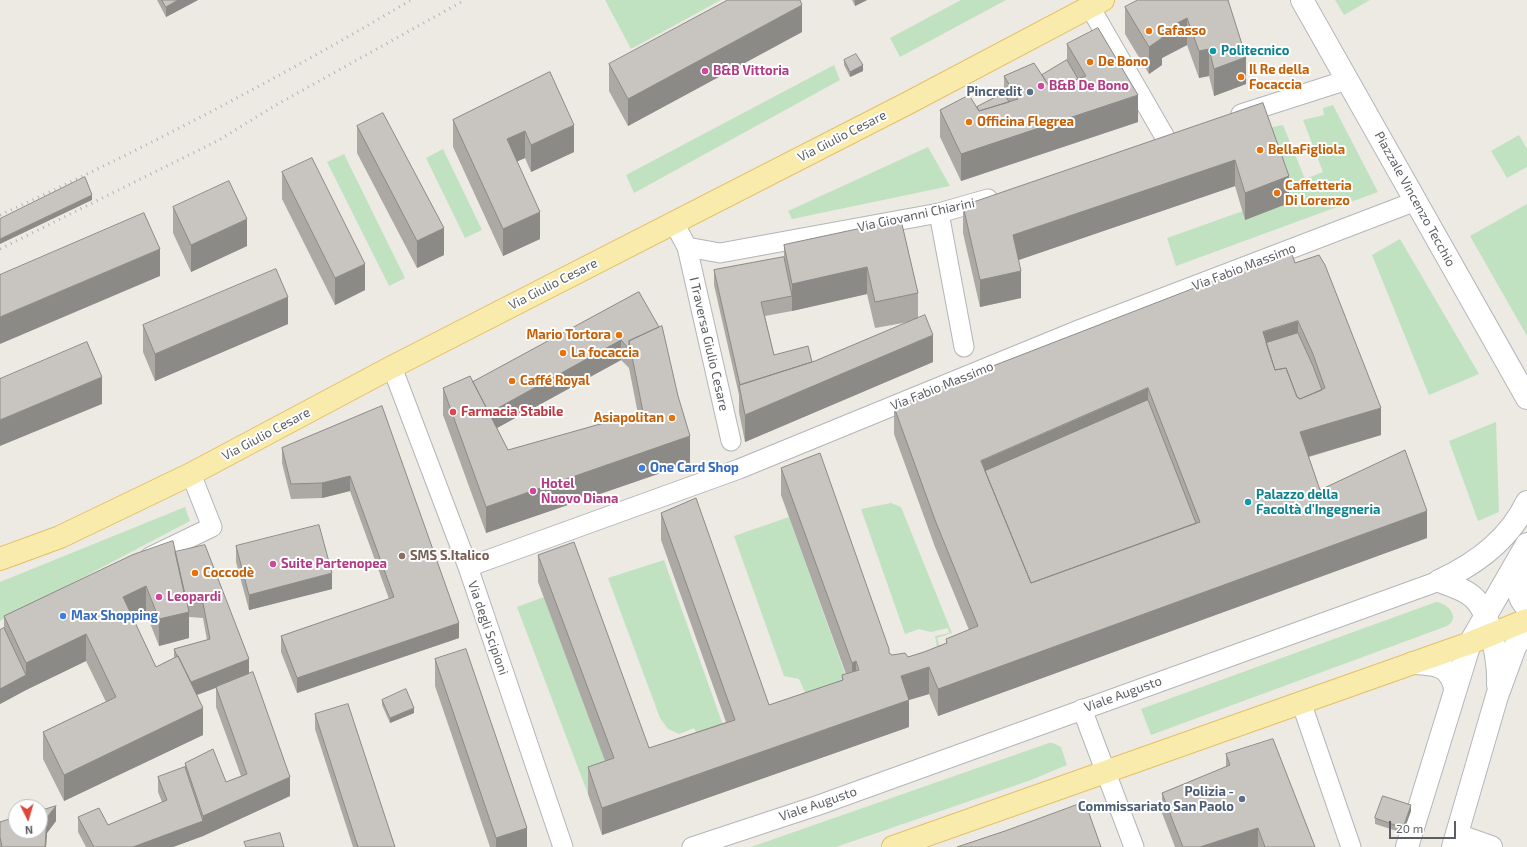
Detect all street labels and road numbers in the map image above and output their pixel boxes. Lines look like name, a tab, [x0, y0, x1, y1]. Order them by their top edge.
street label: Via Giulio Cesare	[795, 107, 889, 165]
street label: Piazzale Vincenzo Tecchio	[1371, 129, 1459, 269]
street label: Via Giovanni Chiarini	[856, 195, 976, 235]
street label: Via Fabio Massimo	[1190, 240, 1298, 294]
street label: Via Giulio Cesare	[506, 255, 600, 313]
street label: I Traversa Giulio Cesare	[686, 276, 732, 412]
street label: Via Fabio Massimo	[888, 358, 996, 414]
street label: Via Giulio Cesare	[219, 404, 313, 464]
street label: Via degli Scipioni	[465, 579, 511, 677]
street label: Viale Augusto	[1082, 673, 1164, 715]
street label: Viale Augusto	[777, 783, 859, 825]

